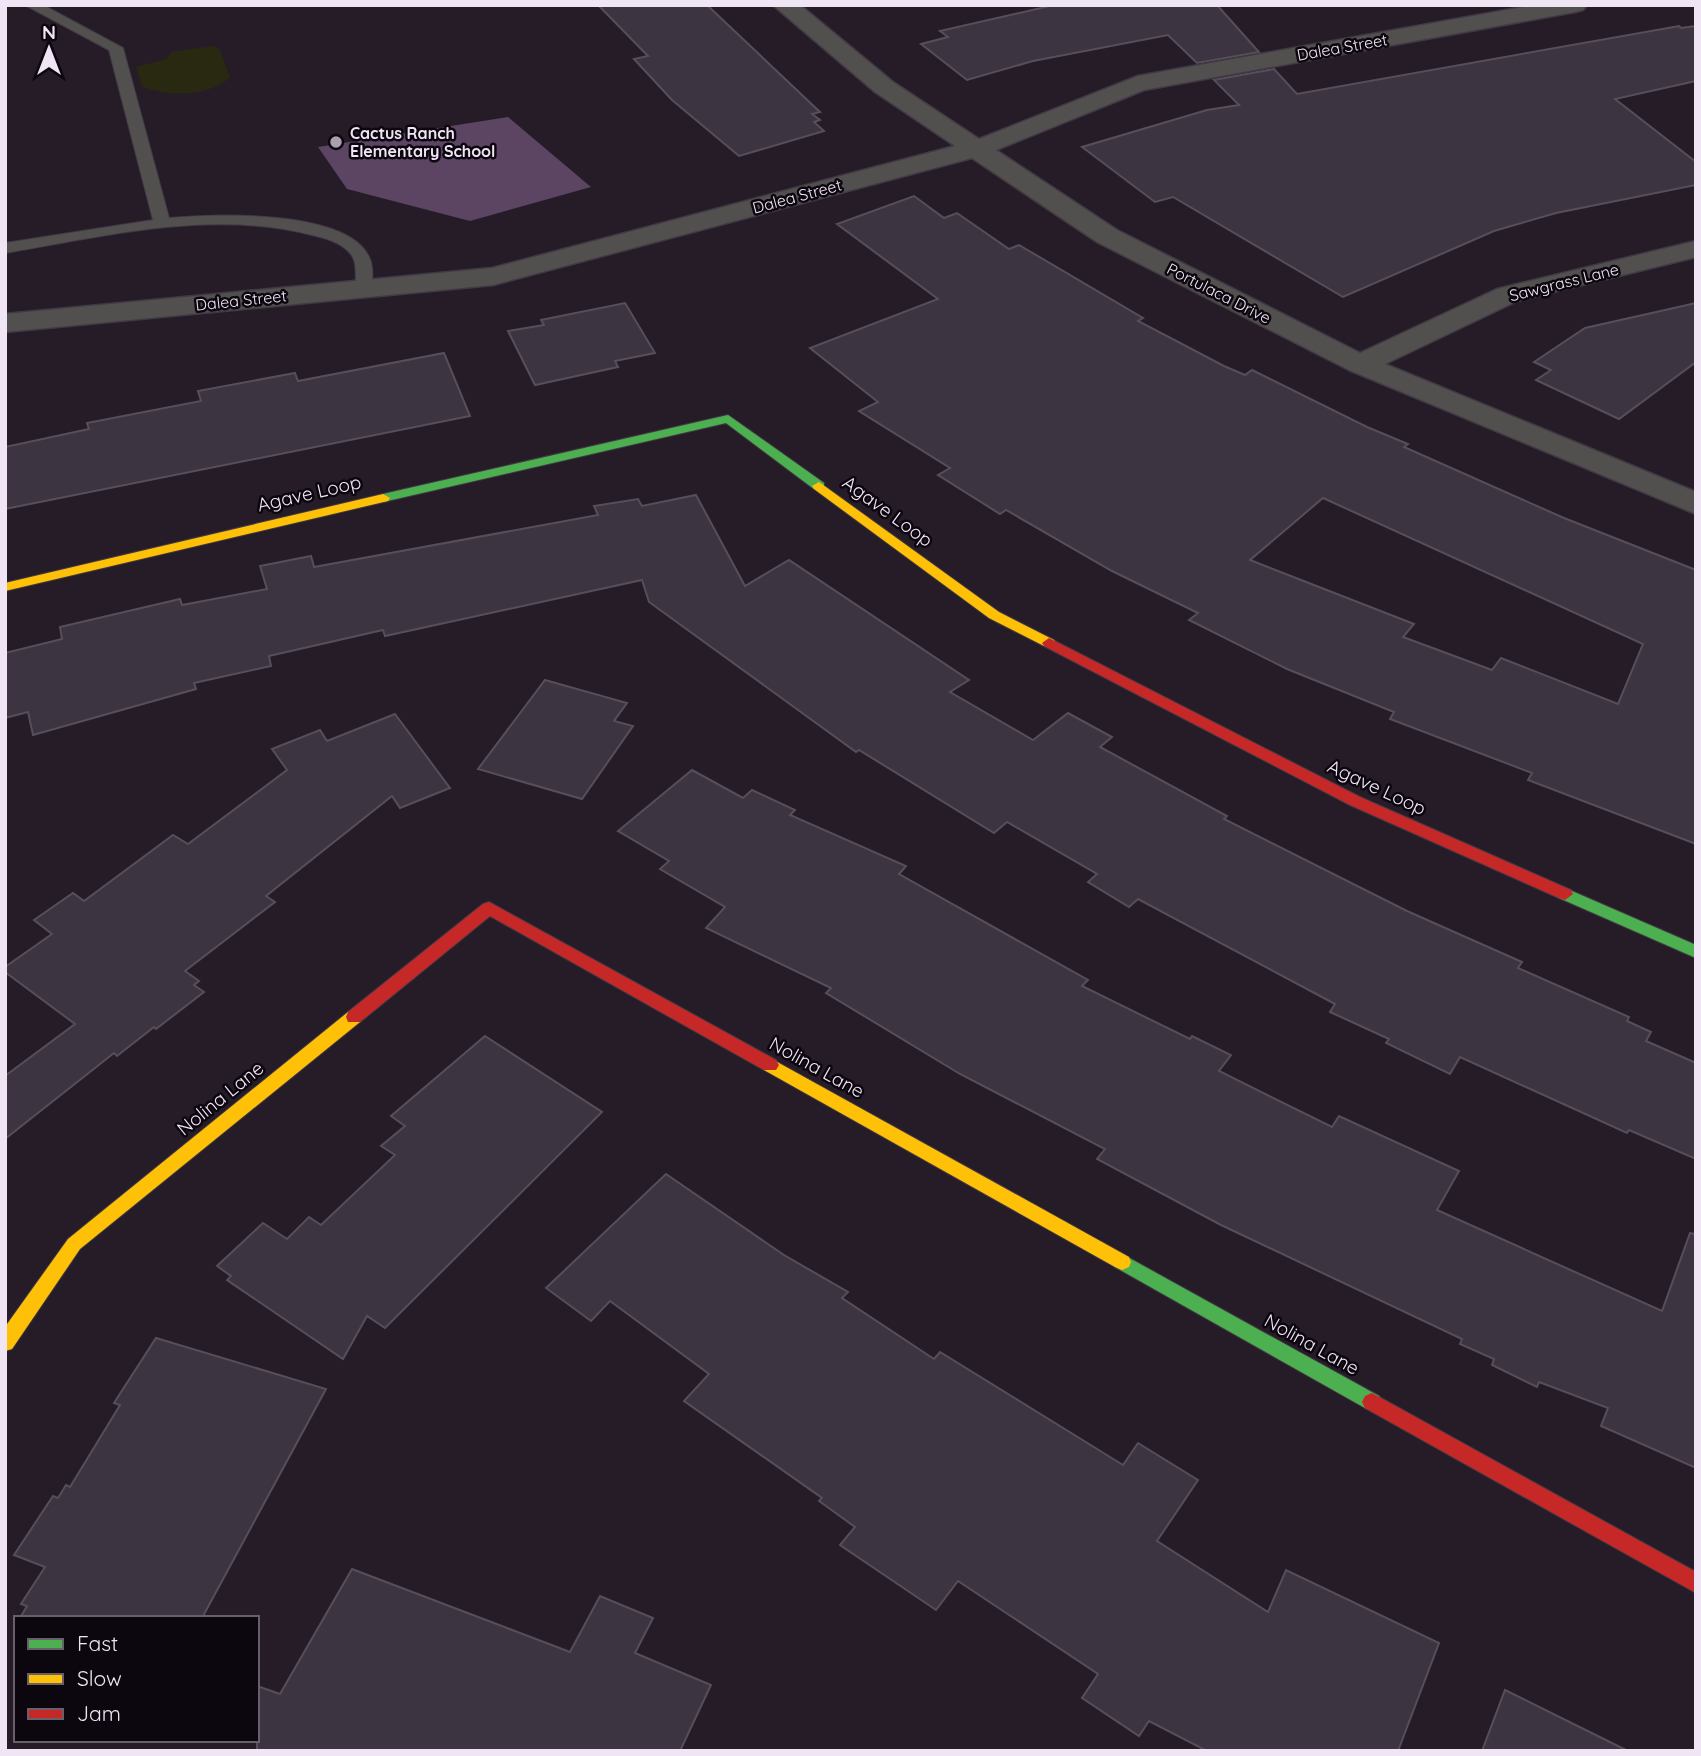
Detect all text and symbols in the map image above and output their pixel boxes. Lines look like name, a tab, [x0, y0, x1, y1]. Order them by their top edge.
north arrow	[14, 14, 84, 84]
text: N	[42, 20, 56, 44]
street label: Dalea Street	[1295, 29, 1389, 65]
place label: Cactus Ranch Elementary School	[350, 123, 495, 161]
marker: Cactus Ranch Elementary School	[328, 134, 344, 150]
street label: Dalea Street	[750, 174, 844, 218]
street label: Portulaca Drive	[1164, 258, 1274, 328]
street label: Sawgrass Lane	[1507, 259, 1621, 305]
street label: Dalea Street	[194, 285, 288, 315]
street label: Agave Loop	[255, 469, 363, 517]
street label: Agave Loop	[838, 470, 938, 552]
street label: Agave Loop	[1324, 754, 1430, 820]
street label: Nolina Lane	[765, 1031, 869, 1103]
street label: Nolina Lane	[172, 1056, 268, 1140]
street label: Nolina Lane	[1260, 1308, 1364, 1380]
legend	[14, 1616, 259, 1742]
text: Fast	[77, 1630, 118, 1656]
text: Slow	[77, 1665, 122, 1691]
text: Jam	[77, 1700, 121, 1726]

